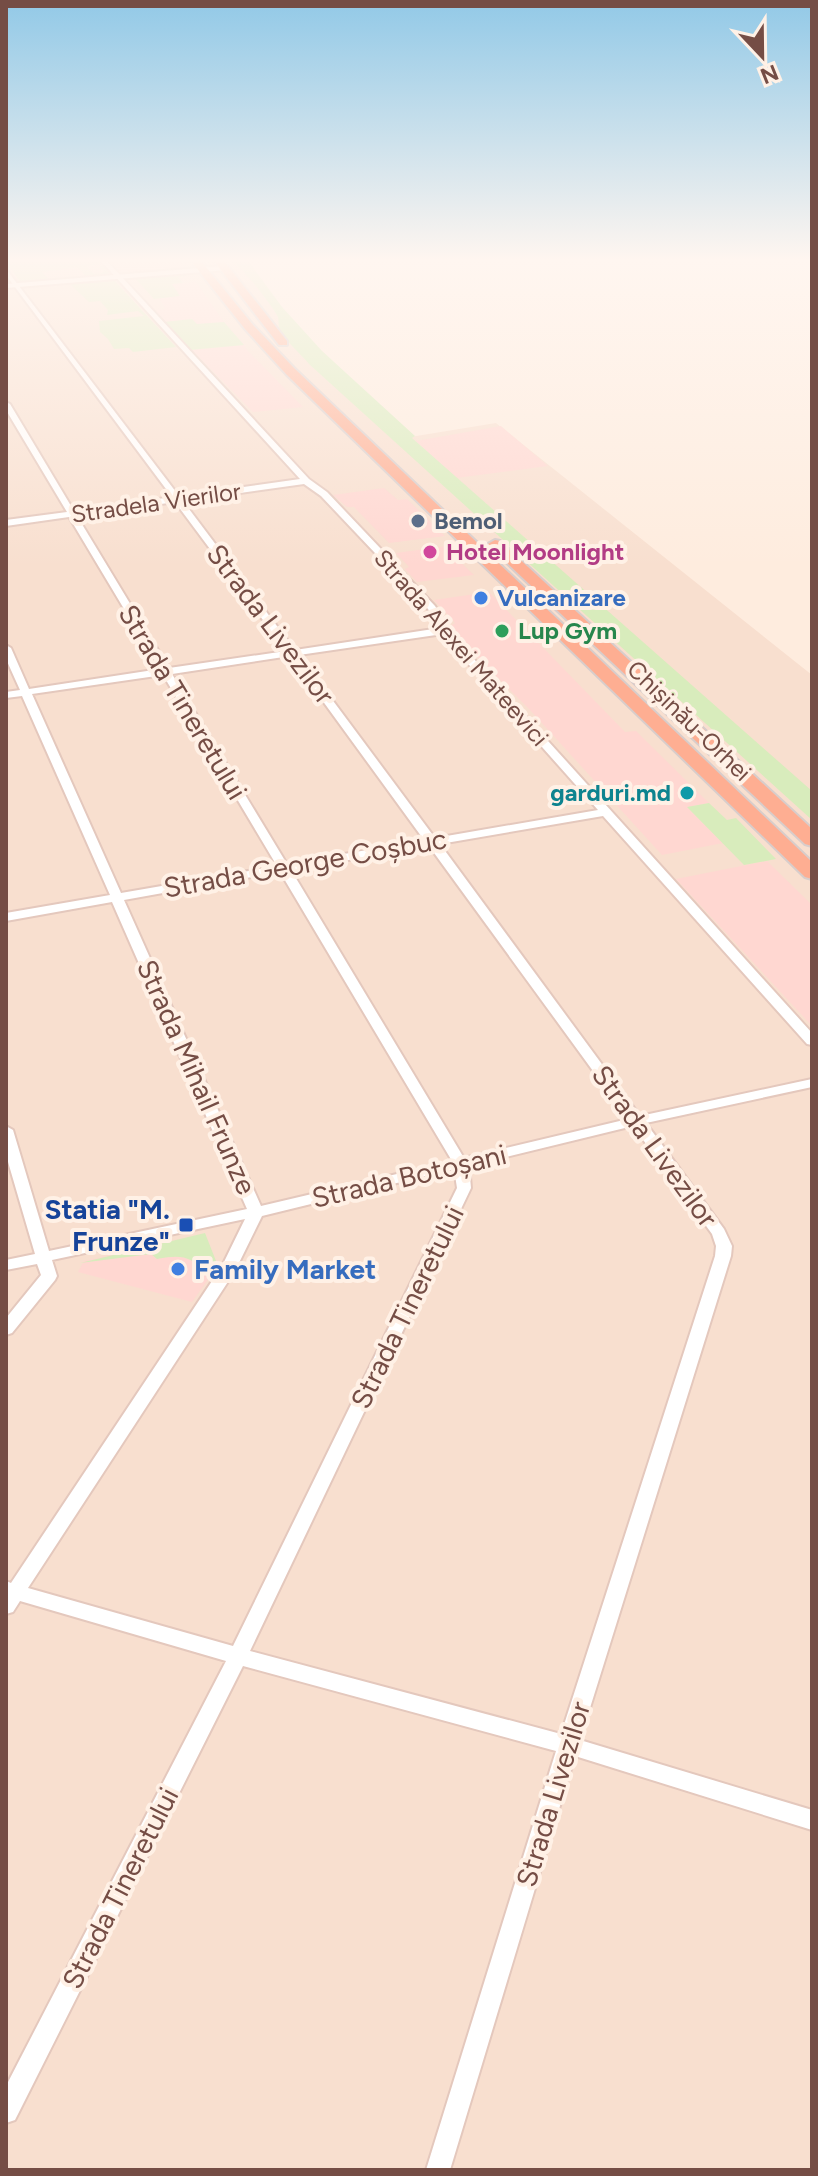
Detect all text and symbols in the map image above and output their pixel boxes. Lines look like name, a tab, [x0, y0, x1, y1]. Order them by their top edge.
north arrow	[722, 16, 802, 96]
text: N	[756, 58, 782, 90]
street label: Stradela Vierilor	[69, 476, 243, 529]
place label: Bemol	[434, 506, 503, 535]
marker: Bemol	[409, 512, 427, 530]
street label: Strada Livezilor	[200, 537, 343, 711]
place label: Hotel Moonlight	[446, 537, 624, 566]
marker: Hotel Moonlight	[421, 543, 439, 561]
street label: Strada Alexei Mateevici	[368, 544, 555, 752]
place label: Vulcanizare	[497, 583, 626, 612]
marker: Vulcanizare	[472, 589, 490, 607]
street label: Strada Tineretului	[111, 598, 255, 806]
place label: Lup Gym	[518, 616, 617, 645]
marker: Lup Gym	[493, 622, 511, 640]
street label: Chișinău-Orhei	[621, 654, 757, 787]
place label: garduri.md	[550, 778, 671, 807]
marker: garduri.md	[678, 784, 696, 802]
street label: Strada George Coșbuc	[161, 821, 449, 905]
street label: Strada Mihail Frunze	[130, 954, 264, 1200]
street label: Strada Livezilor	[585, 1058, 725, 1234]
street label: Strada Botoșani	[308, 1137, 510, 1215]
place label: Statia "M. Frunze"	[44, 1192, 170, 1258]
street label: Strada Tineretului	[343, 1200, 471, 1414]
marker: Statia "M. Frunze"	[177, 1216, 195, 1234]
place label: Family Market	[194, 1252, 376, 1286]
marker: Family Market	[169, 1260, 187, 1278]
street label: Strada Livezilor	[509, 1697, 597, 1891]
street label: Strada Tineretului	[55, 1782, 185, 1994]

